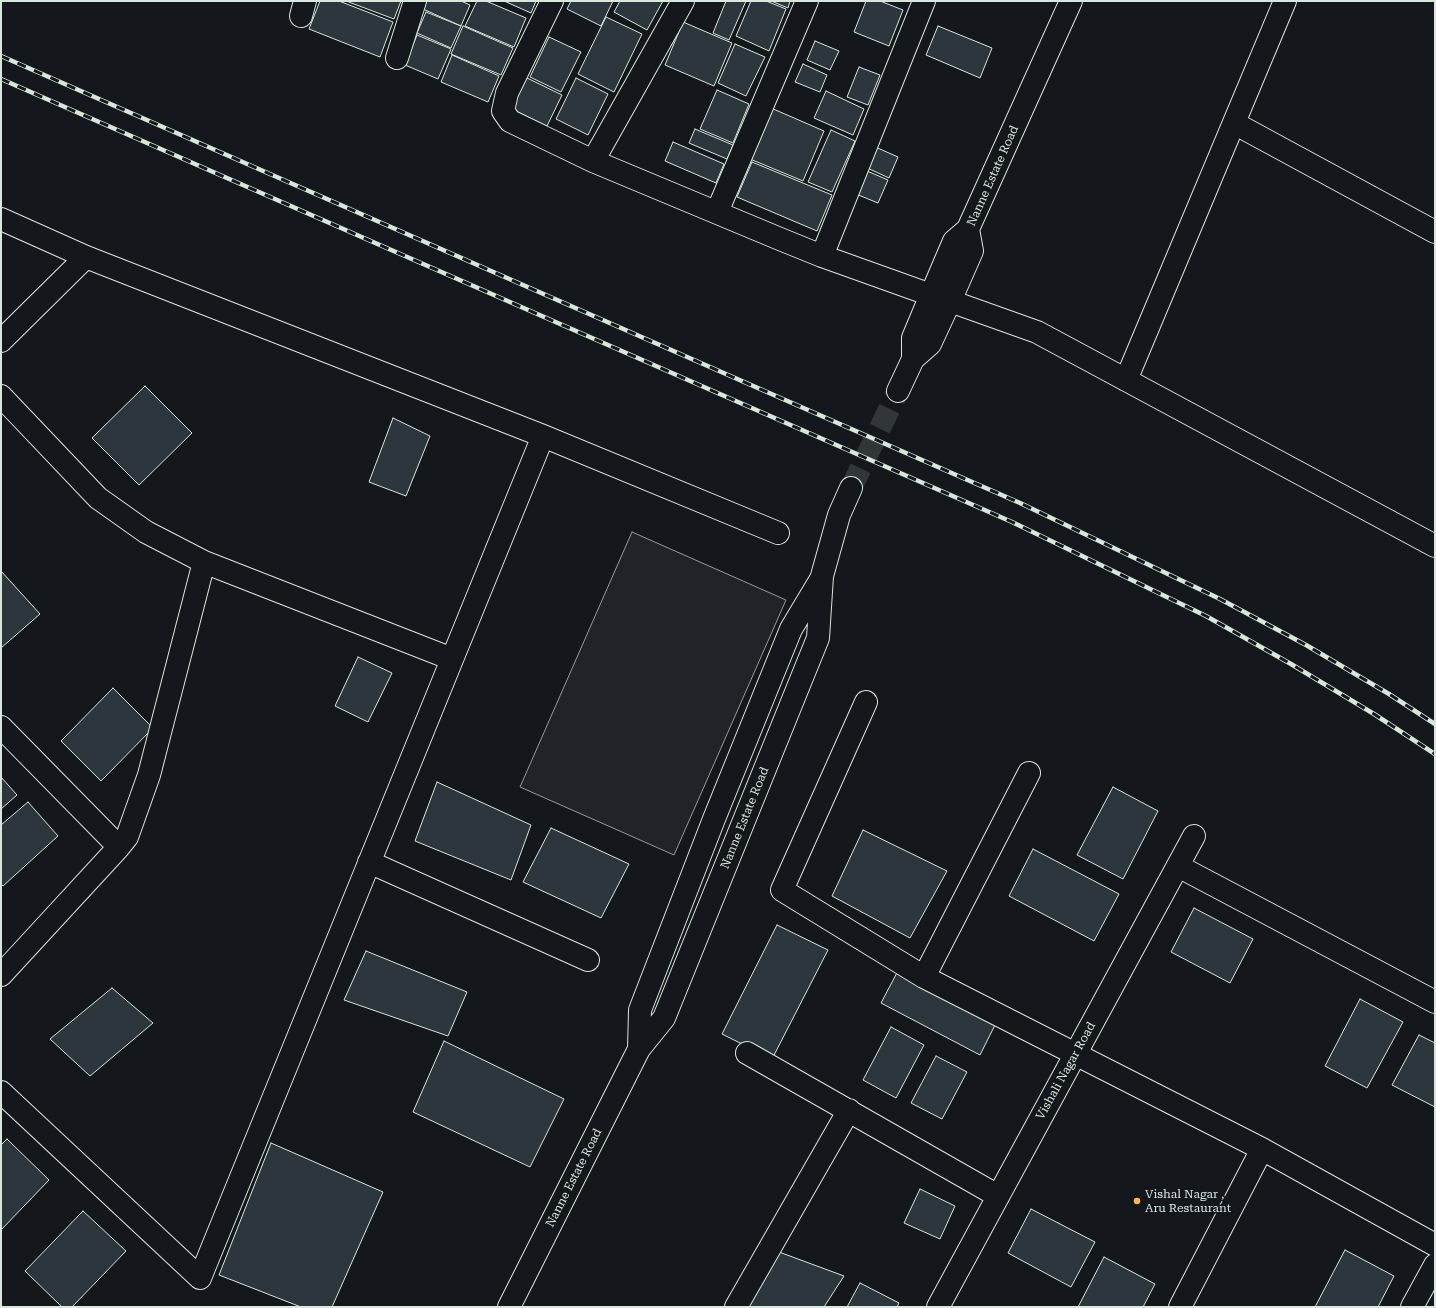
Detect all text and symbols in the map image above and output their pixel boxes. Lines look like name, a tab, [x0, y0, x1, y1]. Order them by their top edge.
street label: Nanne Estate Road	[964, 123, 1022, 229]
street label: Nanne Estate Road	[718, 765, 772, 871]
street label: Vishali Nagar Road	[1033, 1020, 1099, 1122]
street label: Nanne Estate Road	[543, 1126, 605, 1230]
place label: Vishal Nagar , Aru Restaurant	[1145, 1187, 1231, 1215]
marker: Vishal Nagar , Aru Restaurant	[1132, 1196, 1142, 1206]

